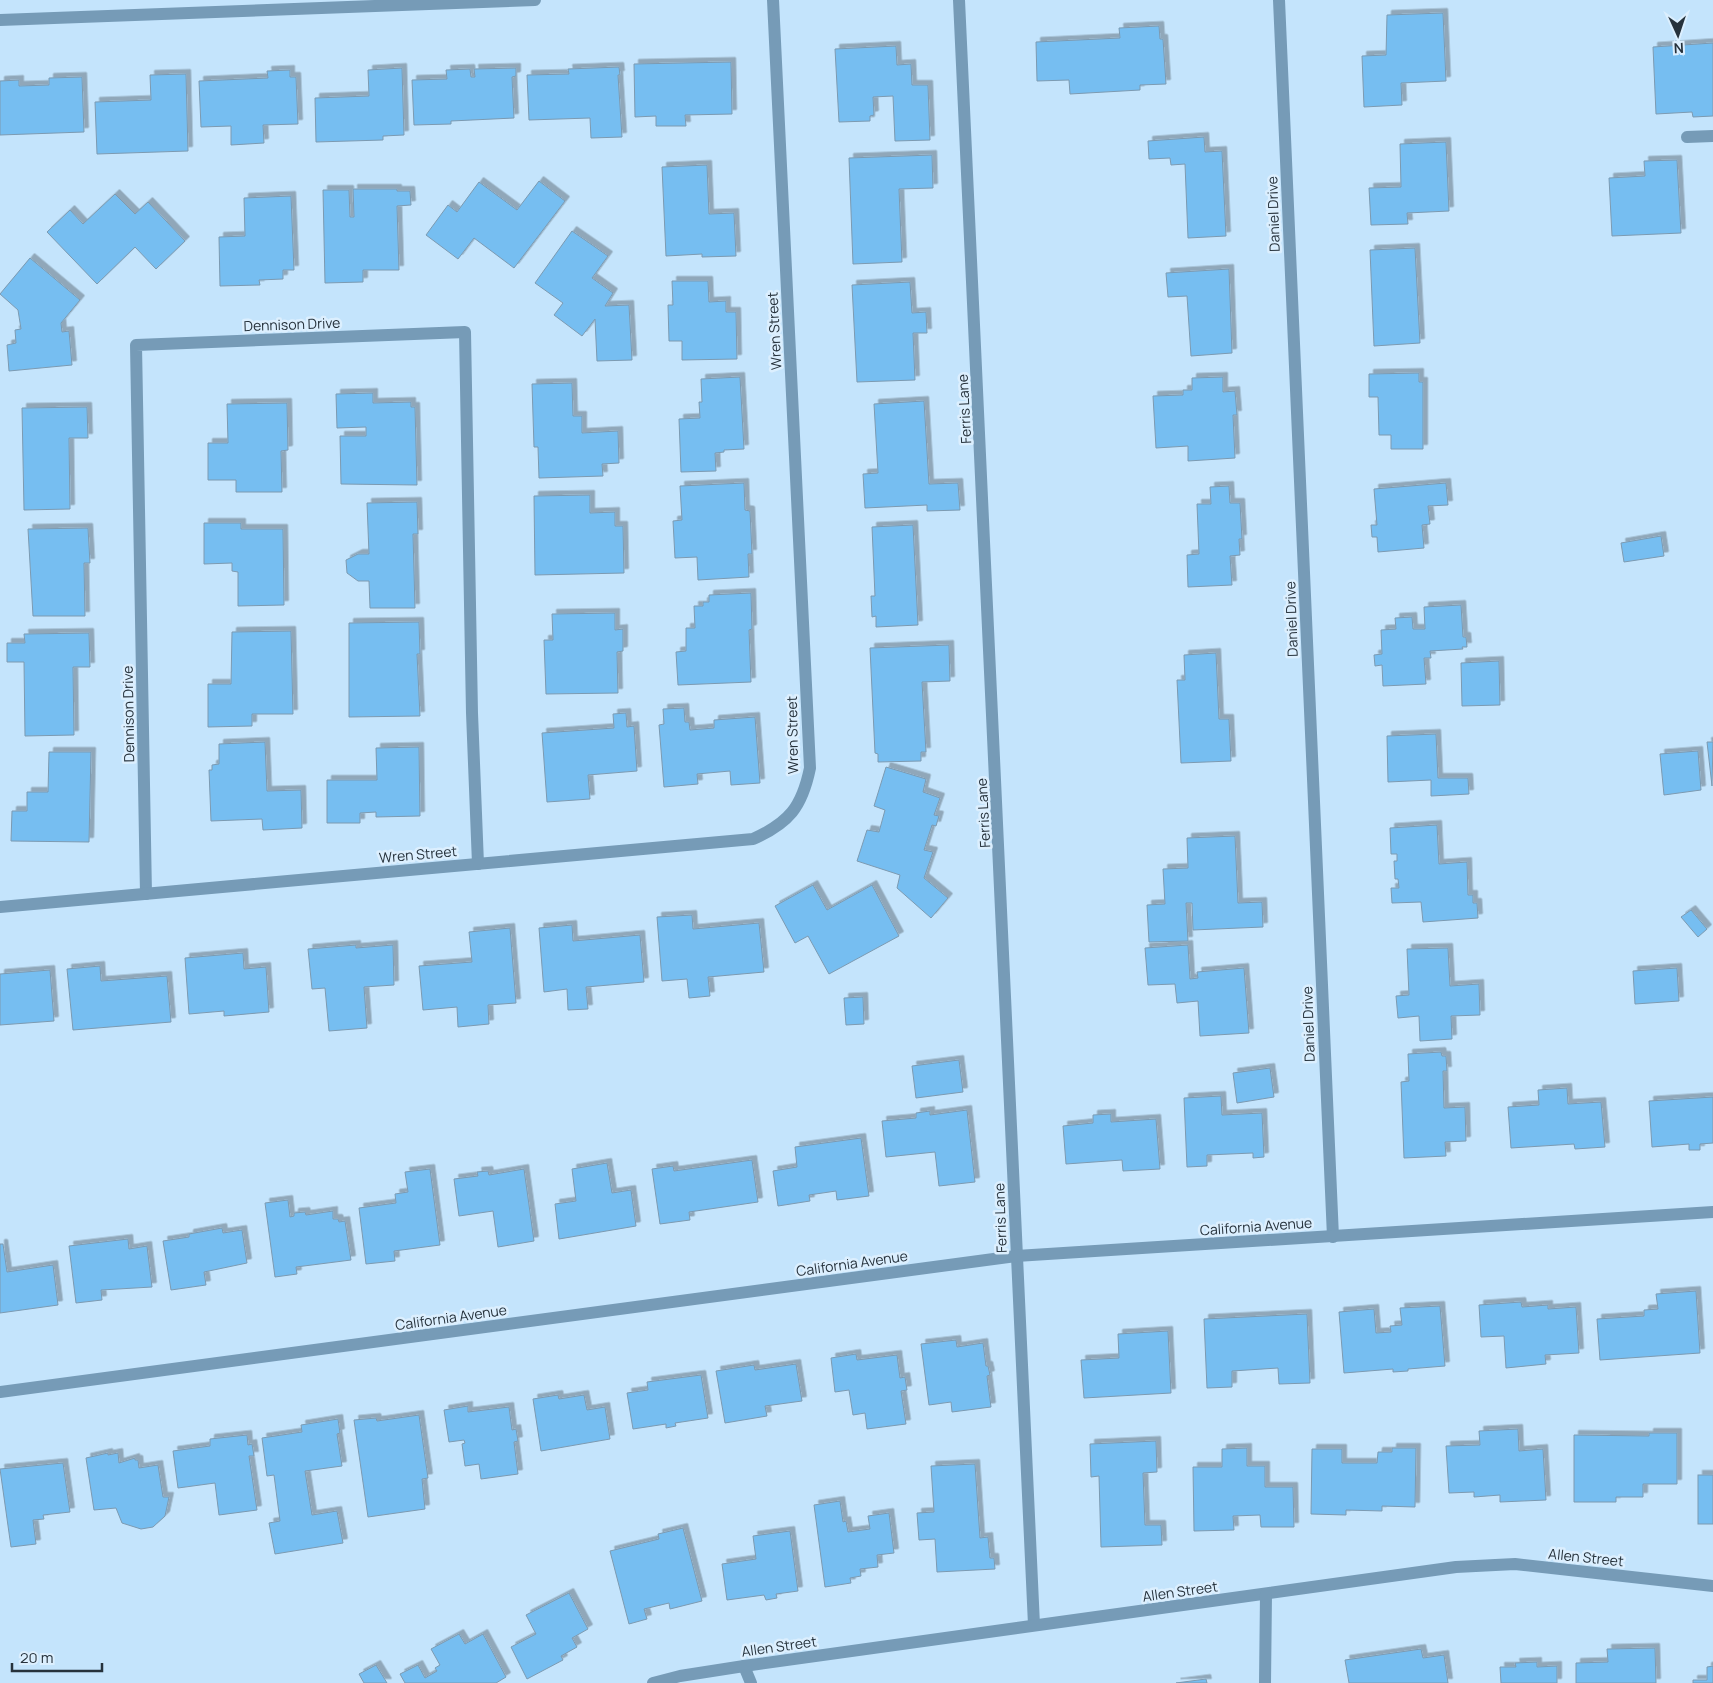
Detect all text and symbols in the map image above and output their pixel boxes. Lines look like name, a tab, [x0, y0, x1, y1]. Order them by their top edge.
north arrow	[1653, 10, 1703, 60]
text: N	[1673, 39, 1684, 58]
street label: Daniel Drive	[1262, 176, 1284, 252]
street label: Wren Street	[762, 291, 786, 371]
street label: Dennison Drive	[243, 313, 341, 335]
street label: Ferris Lane	[953, 374, 975, 444]
street label: Daniel Drive	[1280, 581, 1302, 657]
street label: Dennison Drive	[118, 665, 138, 763]
street label: Wren Street	[782, 695, 802, 774]
street label: Ferris Lane	[972, 778, 994, 848]
street label: Wren Street	[378, 841, 458, 867]
street label: Daniel Drive	[1297, 986, 1319, 1062]
street label: Ferris Lane	[989, 1183, 1011, 1253]
street label: California Avenue	[1199, 1213, 1313, 1239]
street label: California Avenue	[795, 1246, 909, 1280]
street label: California Avenue	[394, 1300, 508, 1334]
street label: Allen Street	[1547, 1544, 1625, 1570]
street label: Allen Street	[1141, 1576, 1219, 1606]
street label: Allen Street	[740, 1631, 818, 1661]
scale bar	[12, 1640, 102, 1672]
text: 20 m	[20, 1647, 53, 1668]

